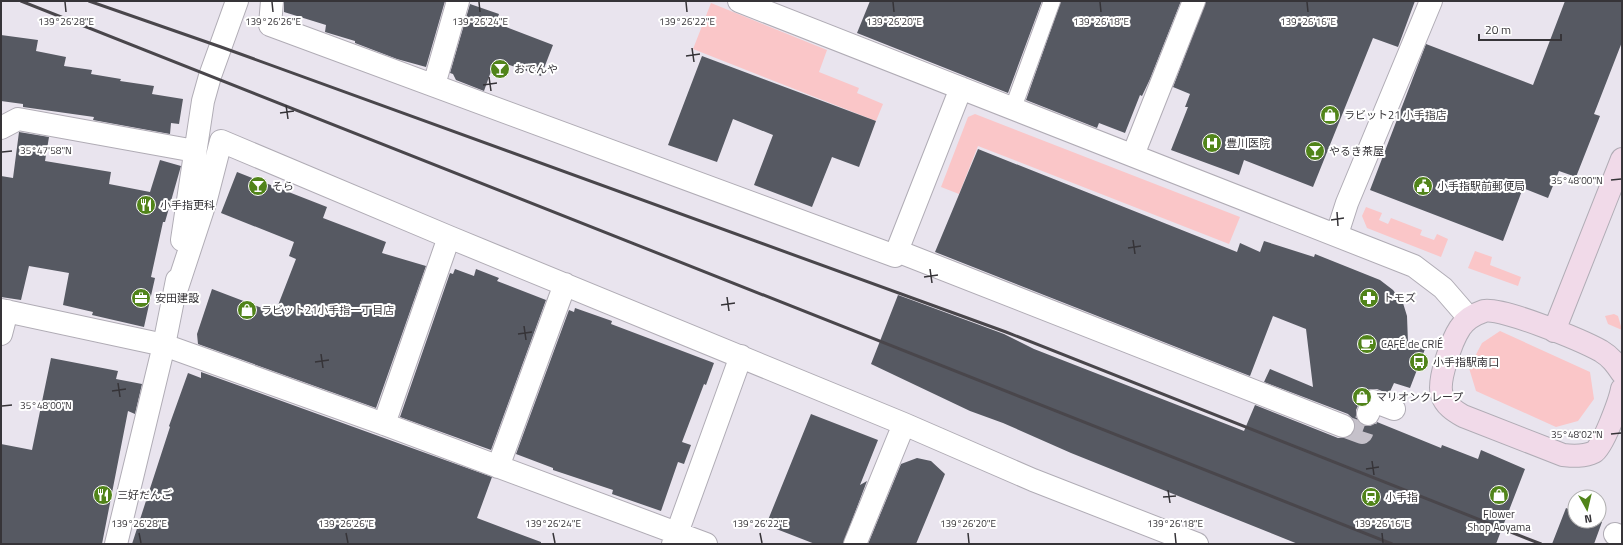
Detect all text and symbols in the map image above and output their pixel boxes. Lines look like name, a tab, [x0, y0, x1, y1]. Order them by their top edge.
text: 139°26'28"E	[38, 14, 95, 29]
text: 139°26'26"E	[245, 14, 302, 29]
text: 139°26'24"E	[452, 14, 509, 29]
text: 139°26'22"E	[659, 14, 716, 29]
text: 139°26'20"E	[866, 14, 923, 29]
text: 139°26'18"E	[1073, 14, 1130, 29]
text: 139°26'16"E	[1280, 14, 1337, 29]
scale bar	[1479, 16, 1561, 42]
text: 20 m	[1485, 20, 1511, 39]
bar icon: おでんや	[489, 58, 511, 80]
place label: おでんや	[514, 61, 558, 77]
shop icon: ラビット21 小手指店	[1319, 104, 1341, 126]
place label: ラビット21 小手指店	[1344, 107, 1447, 123]
hospital icon: 豊川医院	[1201, 132, 1223, 154]
place label: 豊川医院	[1226, 135, 1270, 151]
bar icon: やるき茶屋	[1304, 140, 1326, 162]
text: 35°47'58"N	[20, 143, 72, 158]
place label: やるき茶屋	[1329, 143, 1384, 159]
text: 35°48'00"N	[1551, 173, 1603, 188]
bar icon: そら	[247, 175, 269, 197]
public building icon: 小手指駅前郵便局	[1412, 175, 1434, 197]
place label: そら	[272, 178, 294, 194]
place label: 小手指駅前郵便局	[1437, 178, 1525, 194]
restaurant icon: 小手指更科	[135, 194, 157, 216]
place label: 小手指更科	[160, 197, 215, 213]
office icon: 安田建設	[130, 287, 152, 309]
pharmacy icon: トモズ	[1358, 287, 1380, 309]
place label: 安田建設	[155, 290, 199, 306]
place label: トモズ	[1383, 290, 1416, 306]
shop icon: ラビット21小手指一丁目店	[236, 299, 258, 321]
place label: ラビット21小手指一丁目店	[261, 302, 394, 318]
cafe icon: CAFÉ de CRIÉ	[1356, 333, 1378, 355]
place label: CAFÉ de CRIÉ	[1381, 336, 1443, 352]
bus stop icon: 小手指駅南口	[1408, 351, 1430, 373]
place label: 小手指駅南口	[1433, 354, 1499, 370]
shop icon: マリオンクレープ	[1351, 386, 1373, 408]
place label: マリオンクレープ	[1376, 389, 1463, 405]
text: 35°48'00"N	[20, 398, 72, 413]
text: 35°48'02"N	[1551, 427, 1603, 442]
restaurant icon: 三好だんご	[92, 484, 114, 506]
shop icon: Flower Shop Aoyama	[1488, 484, 1510, 506]
station icon: 小手指	[1360, 486, 1382, 508]
place label: 三好だんご	[117, 487, 172, 503]
place label: 小手指	[1385, 489, 1418, 505]
north arrow	[1567, 489, 1607, 529]
place label: Flower Shop Aoyama	[1467, 506, 1531, 535]
text: N	[1584, 510, 1593, 527]
text: 139°26'28"E	[111, 516, 168, 531]
text: 139°26'26"E	[318, 516, 375, 531]
text: 139°26'24"E	[525, 516, 582, 531]
text: 139°26'22"E	[732, 516, 789, 531]
text: 139°26'20"E	[940, 516, 997, 531]
text: 139°26'18"E	[1147, 516, 1204, 531]
text: 139°26'16"E	[1354, 516, 1411, 531]

